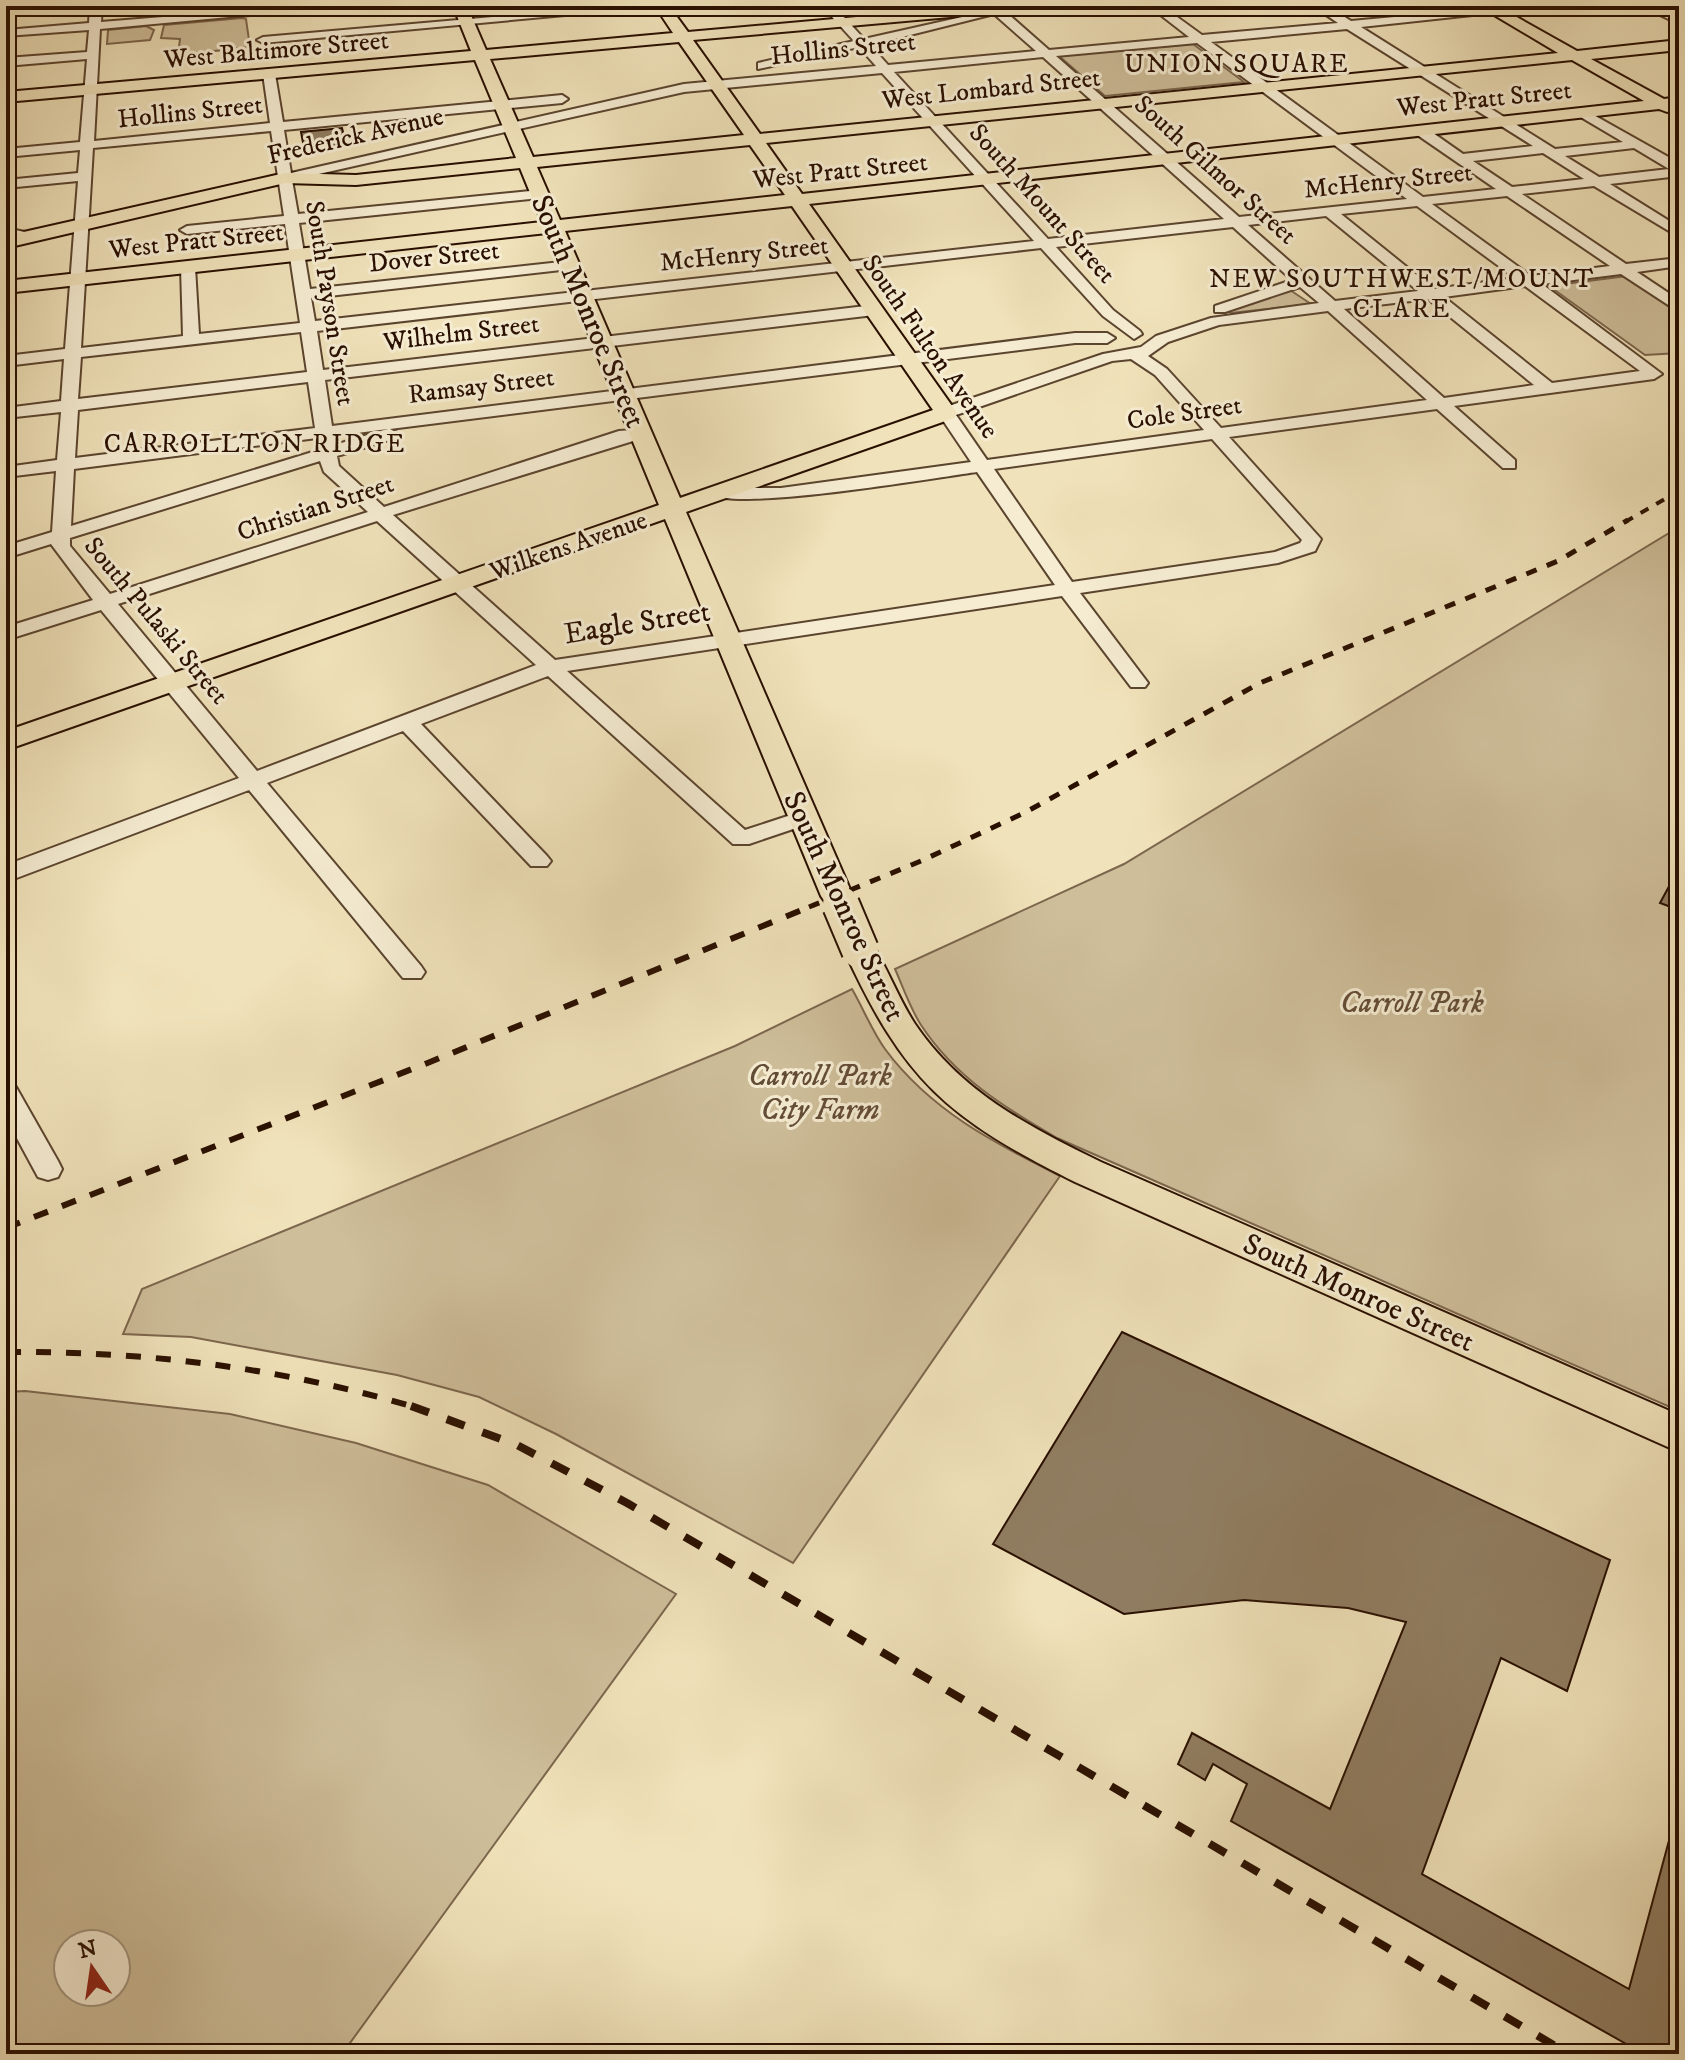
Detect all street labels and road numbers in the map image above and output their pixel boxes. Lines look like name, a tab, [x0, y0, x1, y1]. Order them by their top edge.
street label: West Baltimore Street	[161, 24, 390, 77]
street label: Hollins Street	[769, 25, 917, 74]
street label: West Lombard Street	[879, 62, 1102, 117]
street label: West Pratt Street	[1394, 74, 1573, 125]
street label: Hollins Street	[116, 88, 264, 137]
street label: South Gilmor Street	[1127, 88, 1303, 252]
street label: Frederick Avenue	[264, 100, 447, 173]
street label: South Mount Street	[961, 117, 1122, 291]
street label: West Pratt Street	[750, 146, 929, 197]
street label: McHenry Street	[1302, 156, 1474, 207]
street label: South Monroe Street	[522, 190, 653, 434]
street label: South Payson Street	[297, 199, 362, 408]
street label: West Pratt Street	[106, 216, 285, 267]
street label: McHenry Street	[658, 229, 830, 280]
street label: Dover Street	[367, 234, 501, 281]
street label: South Fulton Avenue	[854, 249, 1006, 445]
street label: Wilhelm Street	[380, 308, 541, 360]
street label: Ramsay Street	[406, 361, 556, 412]
street label: Cole Street	[1125, 389, 1244, 438]
street label: Christian Street	[233, 468, 398, 549]
street label: Wilkens Avenue	[484, 504, 652, 589]
street label: South Pulaski Street	[76, 531, 235, 711]
street label: Eagle Street	[562, 594, 713, 653]
street label: South Monroe Street	[774, 786, 913, 1027]
street label: South Monroe Street	[1237, 1226, 1480, 1361]

